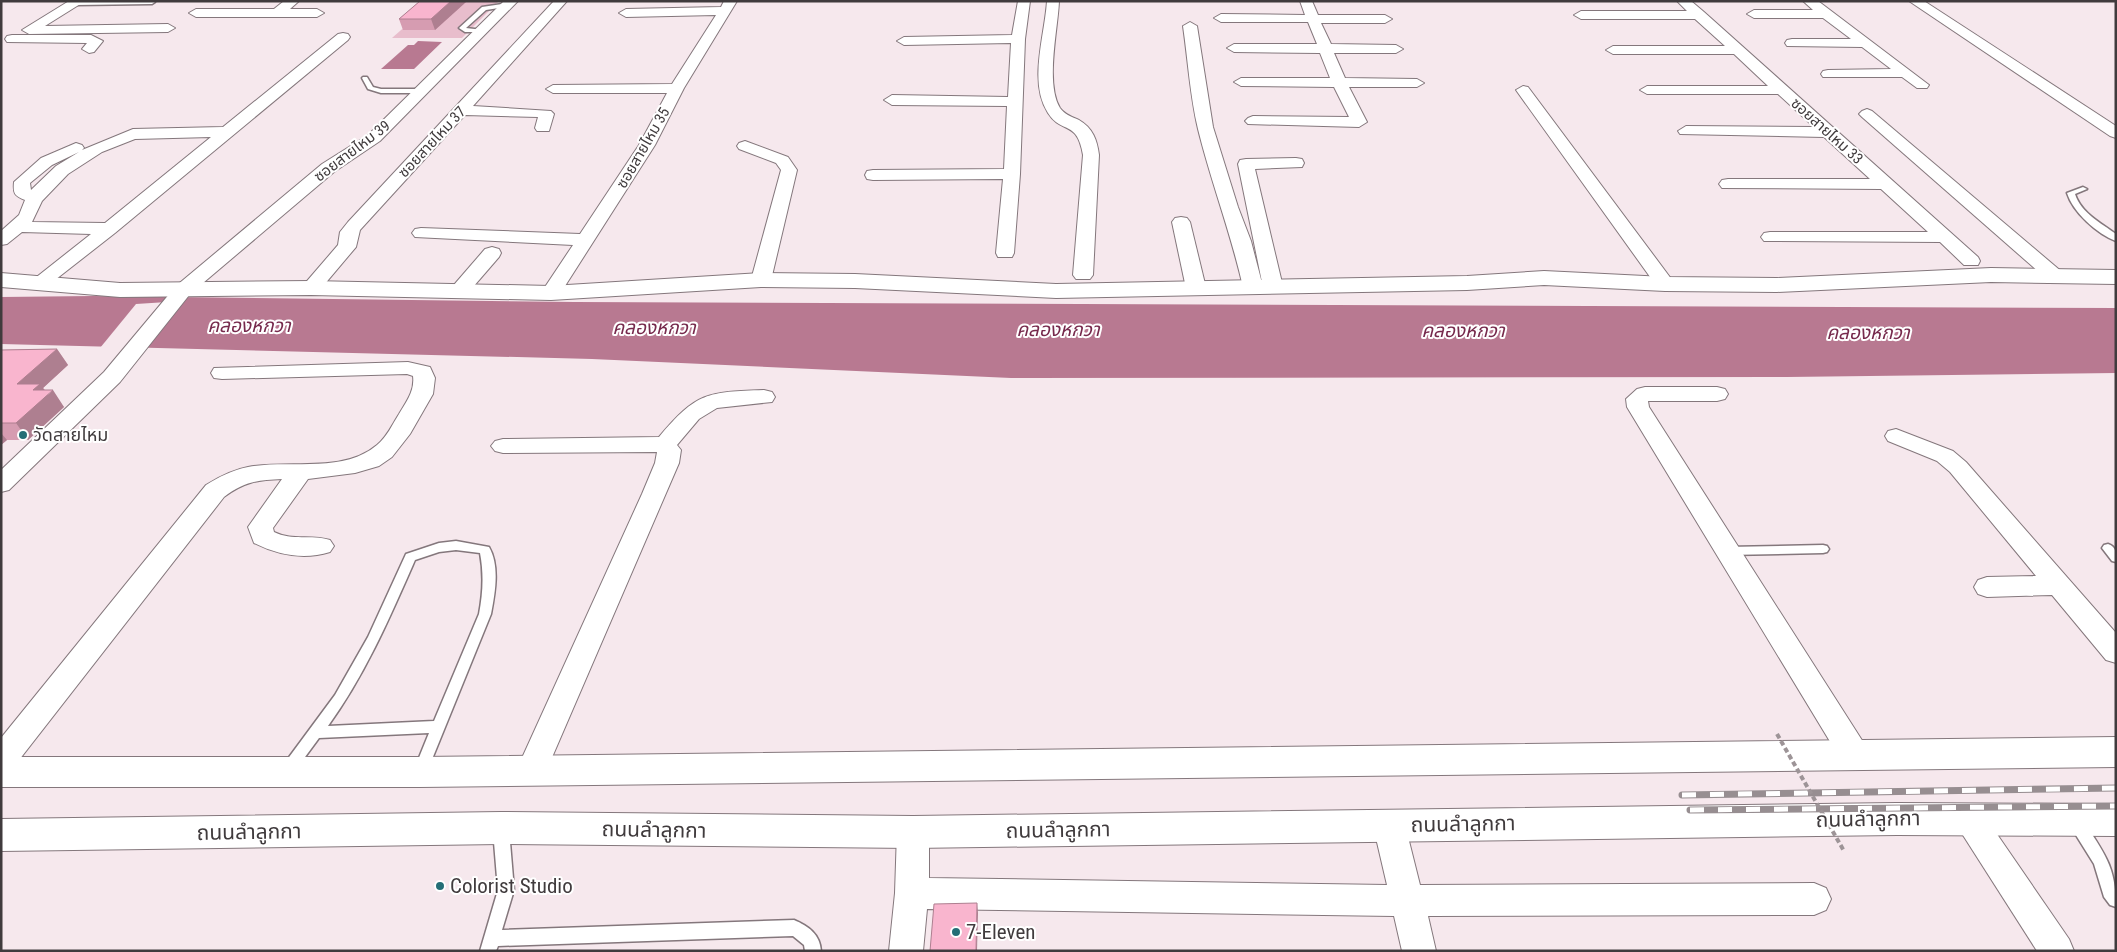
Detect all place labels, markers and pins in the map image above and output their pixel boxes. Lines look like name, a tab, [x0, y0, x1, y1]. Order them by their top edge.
place label: วัดสายไหม	[33, 424, 108, 445]
marker: วัดสายไหม	[17, 429, 29, 441]
place label: Colorist Studio	[450, 874, 573, 898]
marker: Colorist Studio	[434, 880, 446, 892]
place label: 7-Eleven	[966, 920, 1035, 944]
marker: 7-Eleven	[950, 926, 962, 938]

